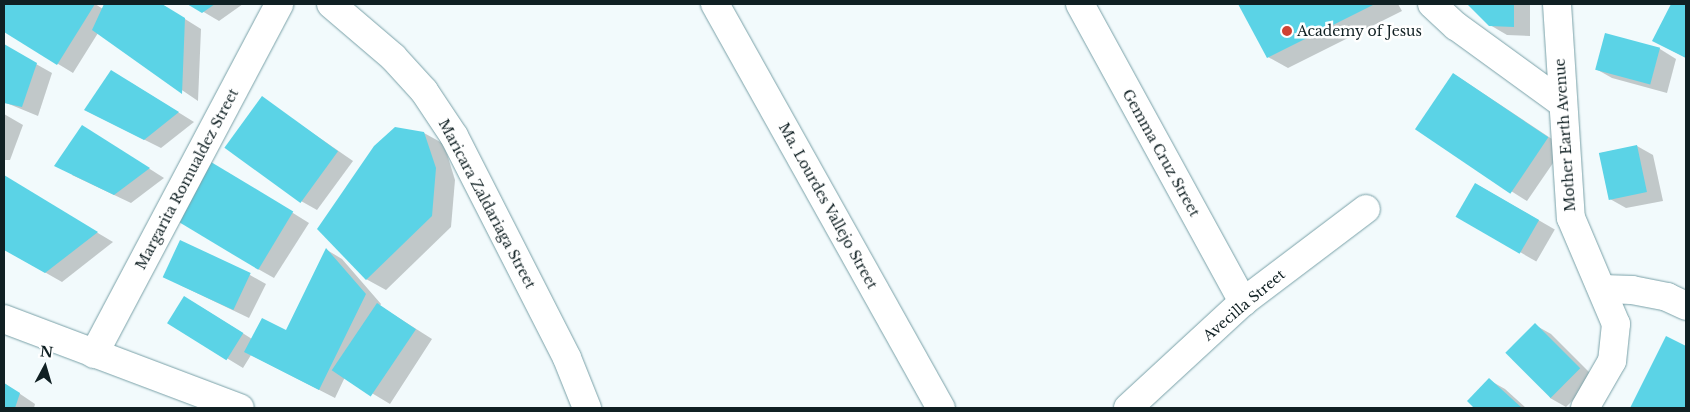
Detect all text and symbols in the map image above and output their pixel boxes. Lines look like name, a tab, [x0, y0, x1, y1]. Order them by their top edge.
place label: Academy of Jesus	[1297, 23, 1422, 39]
marker: Academy of Jesus	[1281, 25, 1293, 37]
street label: Mother Earth Avenue	[1551, 57, 1579, 213]
street label: Margarita Romualdez Street	[132, 86, 242, 272]
street label: Gemma Cruz Street	[1119, 86, 1203, 220]
street label: Maricara Zaldariaga Street	[435, 116, 539, 292]
street label: Ma. Lourdes Vallejo Street	[775, 120, 881, 292]
street label: Avecilla Street	[1200, 266, 1288, 344]
north arrow	[20, 342, 70, 392]
text: N	[39, 342, 54, 362]

